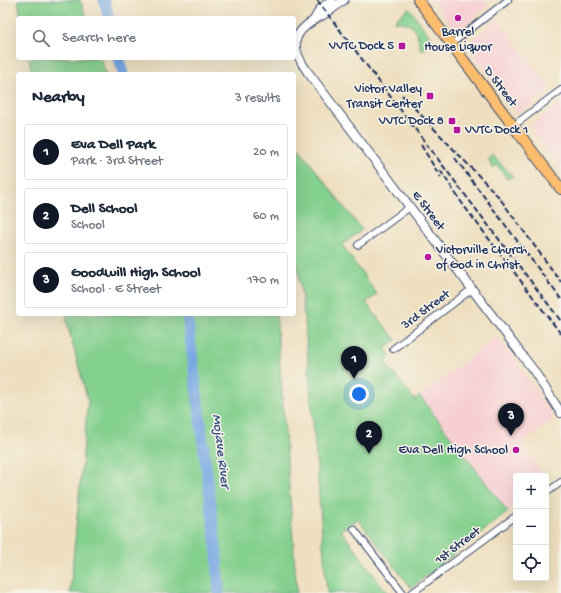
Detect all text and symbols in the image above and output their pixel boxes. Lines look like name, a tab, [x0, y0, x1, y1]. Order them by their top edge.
marker: Barrel House Liquor	[453, 13, 463, 23]
search box	[16, 16, 296, 60]
place label: Barrel House Liquor	[424, 25, 493, 55]
icon: search	[30, 27, 52, 49]
text: Search here	[62, 29, 136, 47]
place label: VVTC Dock 5	[328, 39, 394, 54]
marker: VVTC Dock 5	[397, 41, 407, 51]
street label: D Street	[480, 63, 521, 111]
place label: Victor Valley Transit Center	[345, 82, 423, 112]
text: Nearby	[32, 88, 85, 108]
text: 3 results	[235, 91, 280, 106]
marker: Victor Valley Transit Center	[425, 91, 435, 101]
place label: VVTC Dock 8	[378, 114, 444, 129]
marker: VVTC Dock 8	[447, 116, 457, 126]
place label: VVTC Dock 1	[464, 123, 528, 138]
marker: VVTC Dock 1	[452, 125, 462, 135]
text: Eva Dell Park	[71, 136, 155, 154]
text: 1	[43, 145, 49, 160]
text: 20 m	[253, 145, 279, 160]
text: Park · 3rd Street	[71, 154, 163, 169]
street label: E Street	[408, 188, 449, 235]
text: Dell School	[71, 200, 138, 218]
text: 2	[43, 209, 49, 224]
text: 60 m	[253, 209, 279, 224]
text: School	[71, 218, 105, 233]
place label: Victorville Church of God in Christ	[435, 243, 527, 273]
marker: Victorville Church of God in Christ	[423, 252, 433, 262]
text: Goodwill High School	[71, 264, 201, 282]
text: 3	[43, 273, 49, 288]
text: 170 m	[247, 273, 279, 288]
text: School · E Street	[71, 282, 161, 297]
street label: 3rd Street	[398, 286, 455, 334]
pin: 1	[341, 346, 367, 379]
your location	[349, 384, 369, 404]
pin: 3	[498, 403, 524, 436]
water label: Mojave River	[207, 413, 233, 492]
pin: 2	[356, 421, 382, 454]
place label: Eva Dell High School	[398, 443, 508, 458]
marker: Eva Dell High School	[511, 445, 521, 455]
map controls	[513, 473, 549, 581]
button: +	[513, 473, 549, 509]
button: −	[513, 509, 549, 545]
street label: 1st Street	[431, 523, 485, 569]
button: locate	[513, 545, 549, 581]

